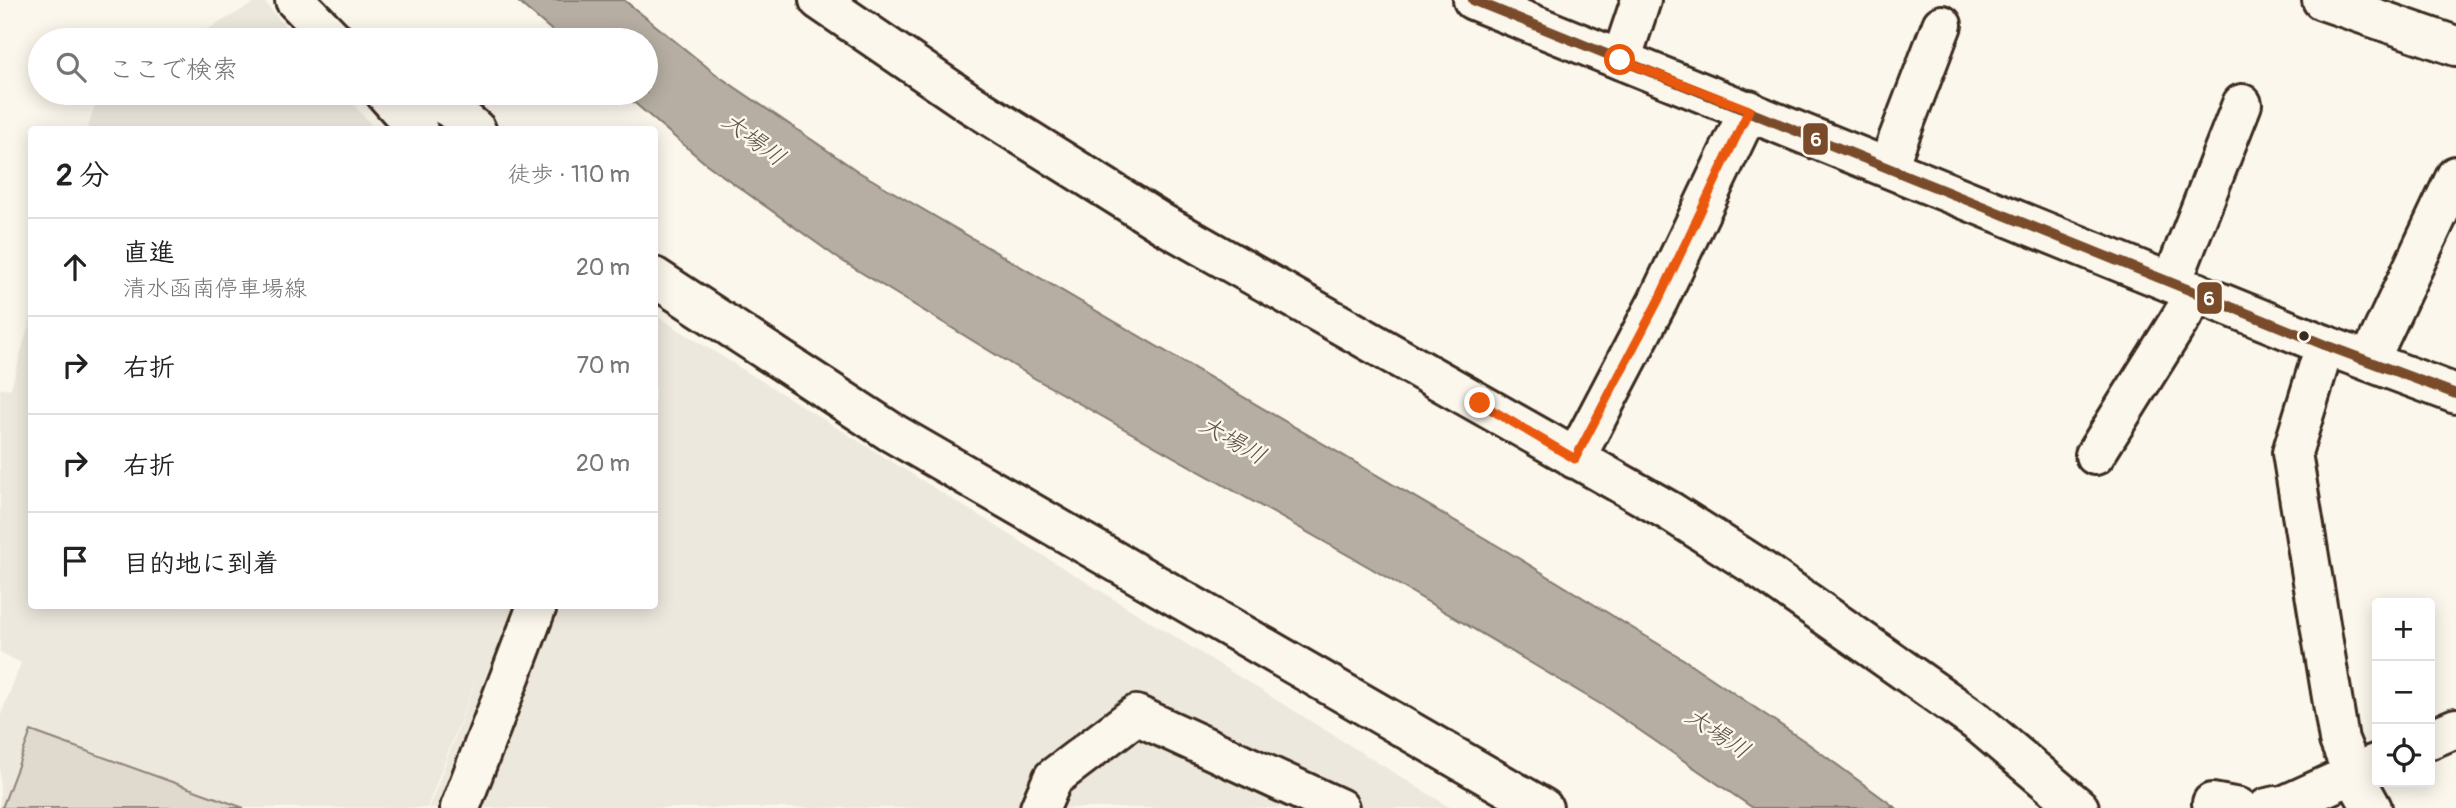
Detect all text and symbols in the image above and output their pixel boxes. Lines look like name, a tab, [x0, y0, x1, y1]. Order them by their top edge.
search box	[28, 28, 658, 105]
route start	[1604, 44, 1635, 75]
icon: search	[52, 48, 90, 86]
text: ここで検索	[108, 54, 238, 86]
water label: 大場川	[716, 106, 791, 173]
line badge: 6	[1802, 122, 1829, 156]
text: 6	[1810, 128, 1822, 152]
text: 2 分	[56, 157, 109, 194]
text: 徒歩 · 110 m	[507, 160, 630, 189]
text: 直進	[123, 237, 175, 269]
icon: ahead	[56, 248, 94, 286]
text: 20 m	[576, 253, 630, 282]
text: 清水函南停車場線	[123, 274, 307, 303]
line badge: 6	[2196, 281, 2223, 315]
text: 6	[2203, 287, 2215, 311]
unlabelled marker	[2297, 329, 2311, 343]
icon: right	[56, 346, 94, 384]
text: 70 m	[577, 351, 630, 380]
text: 右折	[123, 352, 175, 384]
route end	[1464, 387, 1495, 418]
water label: 大場川	[1194, 410, 1271, 471]
icon: right	[56, 444, 94, 482]
text: 20 m	[576, 449, 630, 478]
text: 右折	[123, 450, 175, 482]
icon: arrive	[56, 542, 94, 580]
text: 目的地に到着	[123, 548, 279, 580]
map controls	[2372, 598, 2435, 787]
button: +	[2372, 598, 2435, 661]
button: −	[2372, 661, 2435, 724]
water label: 大場川	[1680, 701, 1756, 766]
button: locate	[2372, 724, 2435, 787]

